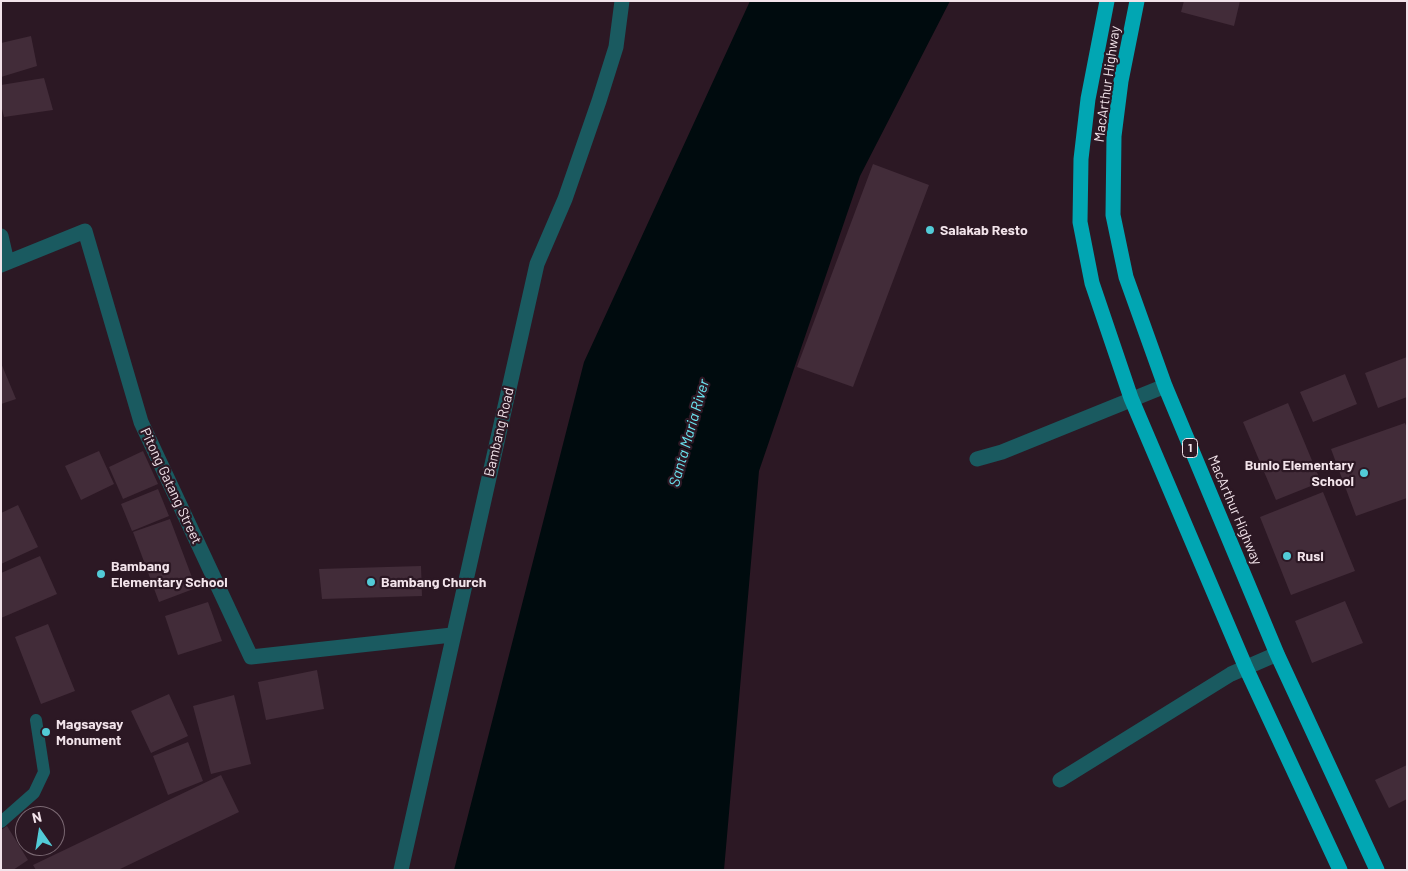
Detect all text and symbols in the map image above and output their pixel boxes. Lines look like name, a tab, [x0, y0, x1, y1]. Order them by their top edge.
street label: MacArthur Highway	[1091, 25, 1123, 143]
place label: Salakab Resto	[940, 222, 1028, 238]
marker: Salakab Resto	[924, 224, 936, 236]
water label: Santa Maria River	[665, 377, 713, 489]
street label: Bambang Road	[481, 386, 517, 478]
street label: Pitong Gatang Street	[137, 425, 205, 547]
road number: 1	[1182, 438, 1198, 458]
street label: MacArthur Highway	[1204, 453, 1266, 567]
place label: Bunlo Elementary School	[1245, 457, 1354, 490]
marker: Bunlo Elementary School	[1358, 467, 1370, 479]
place label: Rusi	[1297, 548, 1324, 564]
marker: Rusi	[1281, 550, 1293, 562]
place label: Bambang Elementary School	[111, 558, 228, 590]
marker: Bambang Elementary School	[95, 568, 107, 580]
place label: Bambang Church	[381, 574, 486, 590]
marker: Bambang Church	[365, 576, 377, 588]
place label: Magsaysay Monument	[56, 716, 123, 749]
marker: Magsaysay Monument	[40, 726, 52, 738]
north arrow	[15, 806, 65, 856]
text: N	[30, 808, 43, 826]

